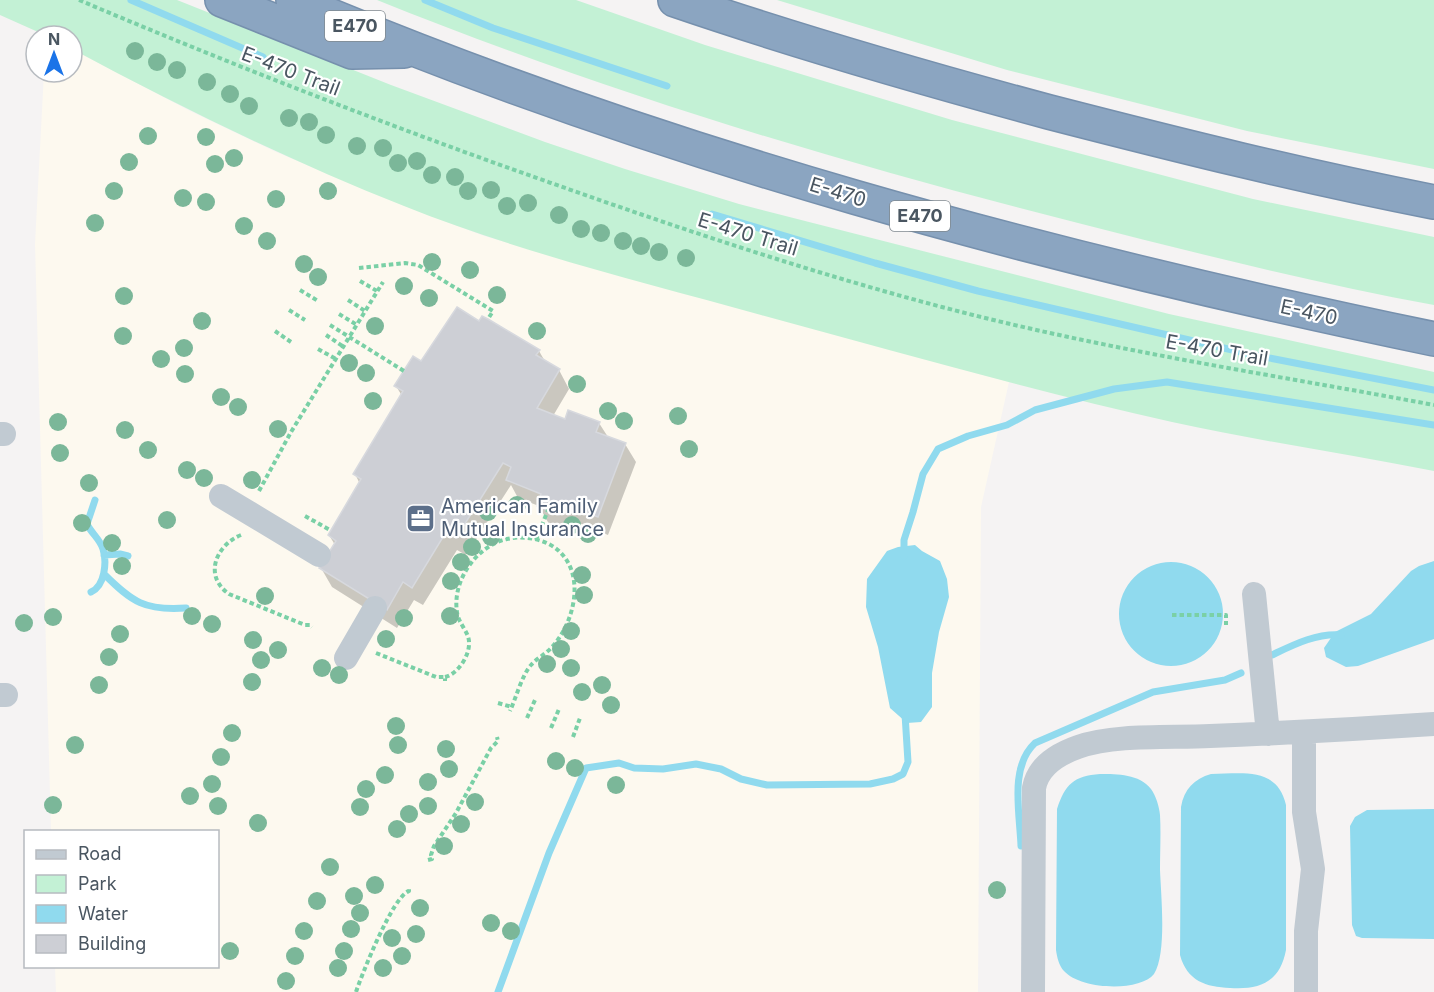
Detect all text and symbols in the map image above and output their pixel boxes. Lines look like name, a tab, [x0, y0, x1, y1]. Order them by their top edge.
road number: E470	[325, 11, 385, 41]
north arrow	[24, 24, 84, 84]
text: N	[48, 29, 60, 49]
street label: E-470 Trail	[238, 41, 344, 101]
street label: E-470	[807, 172, 869, 212]
road number: E470	[890, 201, 950, 231]
street label: E-470 Trail	[695, 207, 801, 261]
street label: E-470	[1278, 294, 1340, 330]
street label: E-470 Trail	[1164, 329, 1270, 371]
place label: American Family Mutual Insurance	[441, 494, 604, 541]
office icon: American Family Mutual Insurance	[404, 502, 436, 534]
legend	[24, 830, 219, 968]
text: Road	[78, 843, 121, 864]
text: Park	[78, 873, 117, 894]
text: Water	[78, 903, 128, 924]
text: Building	[78, 933, 146, 954]

